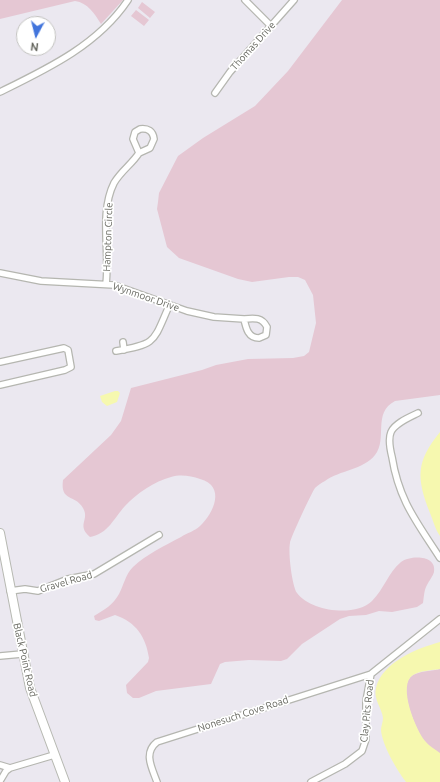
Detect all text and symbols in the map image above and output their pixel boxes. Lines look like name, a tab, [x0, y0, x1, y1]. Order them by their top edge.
north arrow	[16, 16, 56, 56]
street label: Thomas Drive	[228, 19, 278, 73]
text: N	[30, 40, 39, 53]
street label: Hampton Circle	[101, 202, 115, 272]
street label: Wynmoor Drive	[111, 280, 181, 314]
street label: Gravel Road	[38, 569, 94, 595]
street label: Black Point Road	[11, 622, 39, 698]
street label: Clay Pits Road	[358, 679, 376, 743]
street label: Nonesuch Cove Road	[196, 694, 290, 734]

